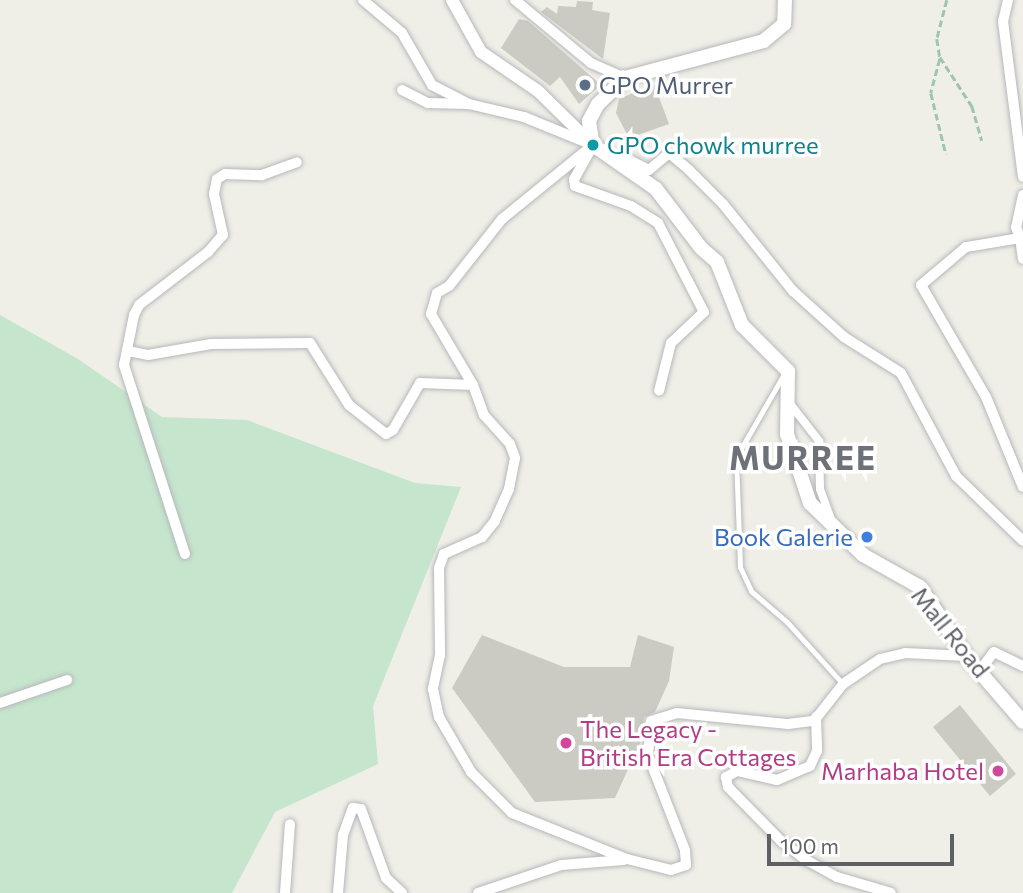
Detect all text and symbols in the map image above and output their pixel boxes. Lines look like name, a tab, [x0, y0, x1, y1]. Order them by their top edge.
place label: GPO Murrer	[599, 71, 733, 99]
marker: GPO Murrer	[577, 77, 593, 93]
place label: GPO chowk murree	[607, 131, 819, 159]
marker: GPO chowk murree	[585, 137, 601, 153]
district label: MURREE	[730, 438, 876, 476]
place label: Book Galerie	[714, 523, 853, 551]
marker: Book Galerie	[859, 529, 875, 545]
street label: Mall Road	[906, 581, 996, 683]
place label: The Legacy - British Era Cottages	[580, 715, 796, 771]
marker: The Legacy - British Era Cottages	[558, 735, 574, 751]
place label: Marhaba Hotel	[821, 757, 984, 785]
marker: Marhaba Hotel	[990, 763, 1006, 779]
scale bar	[771, 820, 958, 864]
text: 100 m	[780, 833, 839, 858]

